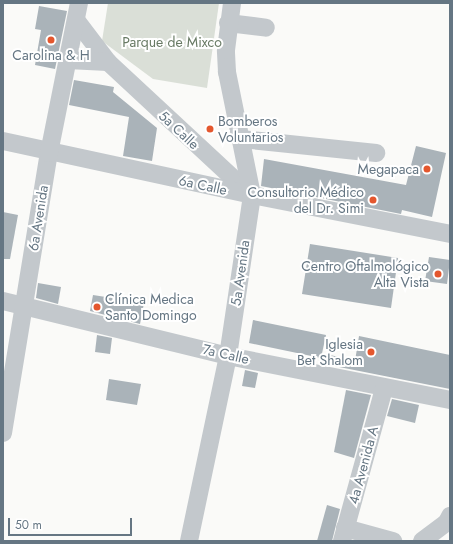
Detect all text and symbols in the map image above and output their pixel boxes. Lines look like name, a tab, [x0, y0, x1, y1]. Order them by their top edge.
park label: Parque de Mixco	[122, 34, 222, 50]
marker: Carolina & H	[46, 35, 56, 45]
place label: Carolina & H	[12, 47, 90, 63]
street label: 5a Calle	[155, 107, 203, 153]
place label: Bomberos Voluntarios	[218, 113, 284, 146]
marker: Bomberos Voluntarios	[205, 124, 215, 134]
place label: Megapaca	[358, 161, 419, 177]
marker: Megapaca	[422, 164, 432, 174]
street label: 6a Calle	[177, 172, 229, 198]
street label: 6a Avenida	[25, 184, 51, 252]
place label: Consultorio Médico del Dr. Simi	[247, 184, 364, 216]
marker: Consultorio Médico del Dr. Simi	[367, 194, 379, 206]
street label: 5a Avenida	[227, 239, 253, 307]
place label: Centro Oftalmológico Alta Vista	[301, 258, 429, 290]
marker: Centro Oftalmológico Alta Vista	[432, 268, 444, 280]
place label: Clínica Medica Santo Domingo	[105, 291, 197, 324]
marker: Clínica Medica Santo Domingo	[92, 302, 102, 312]
place label: Iglesia Bet Shalom	[297, 336, 363, 368]
street label: 7a Calle	[201, 341, 251, 367]
marker: Iglesia Bet Shalom	[366, 347, 376, 357]
street label: 4a Avenida A	[345, 424, 381, 506]
scale bar	[10, 510, 134, 536]
text: 50 m	[15, 516, 42, 534]

